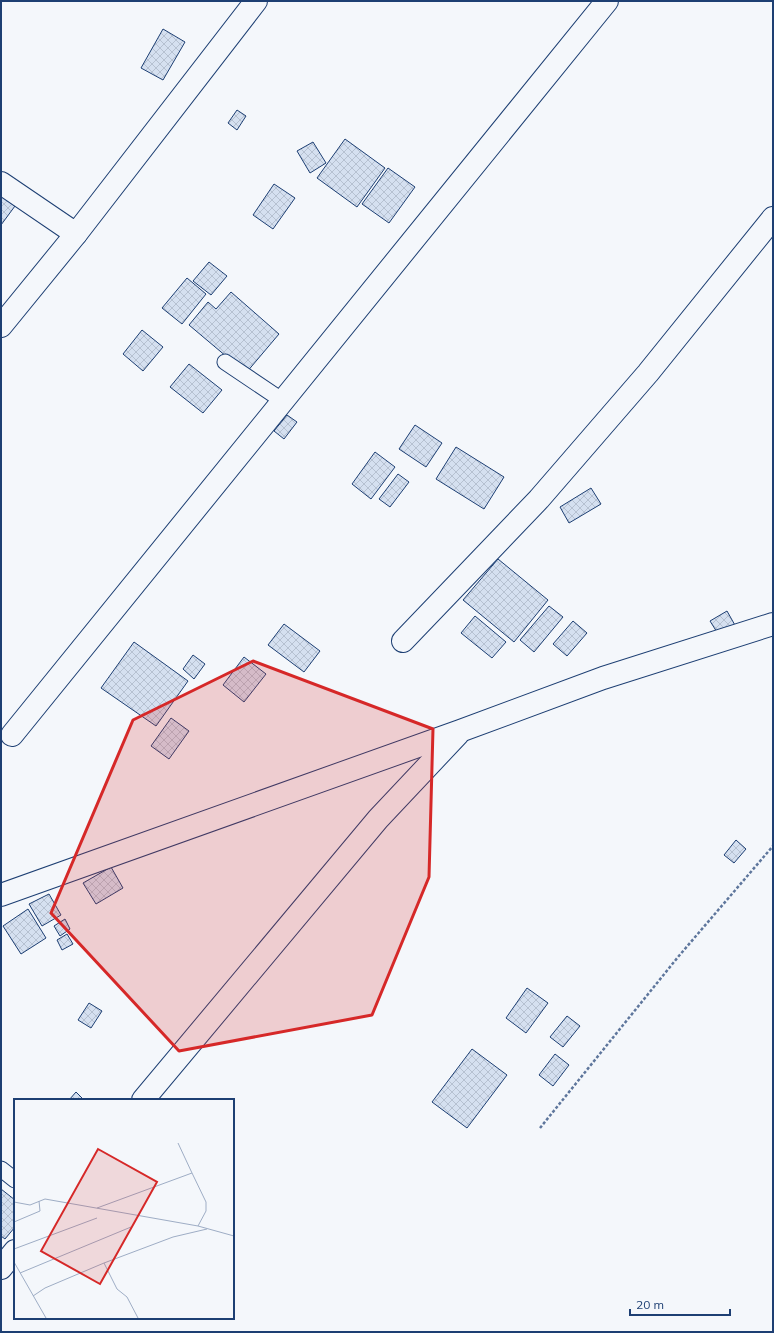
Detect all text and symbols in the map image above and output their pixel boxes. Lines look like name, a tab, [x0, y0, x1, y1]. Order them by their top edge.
inset map	[14, 1099, 234, 1319]
scale bar	[630, 1291, 730, 1317]
text: 20 m	[636, 1297, 664, 1312]

